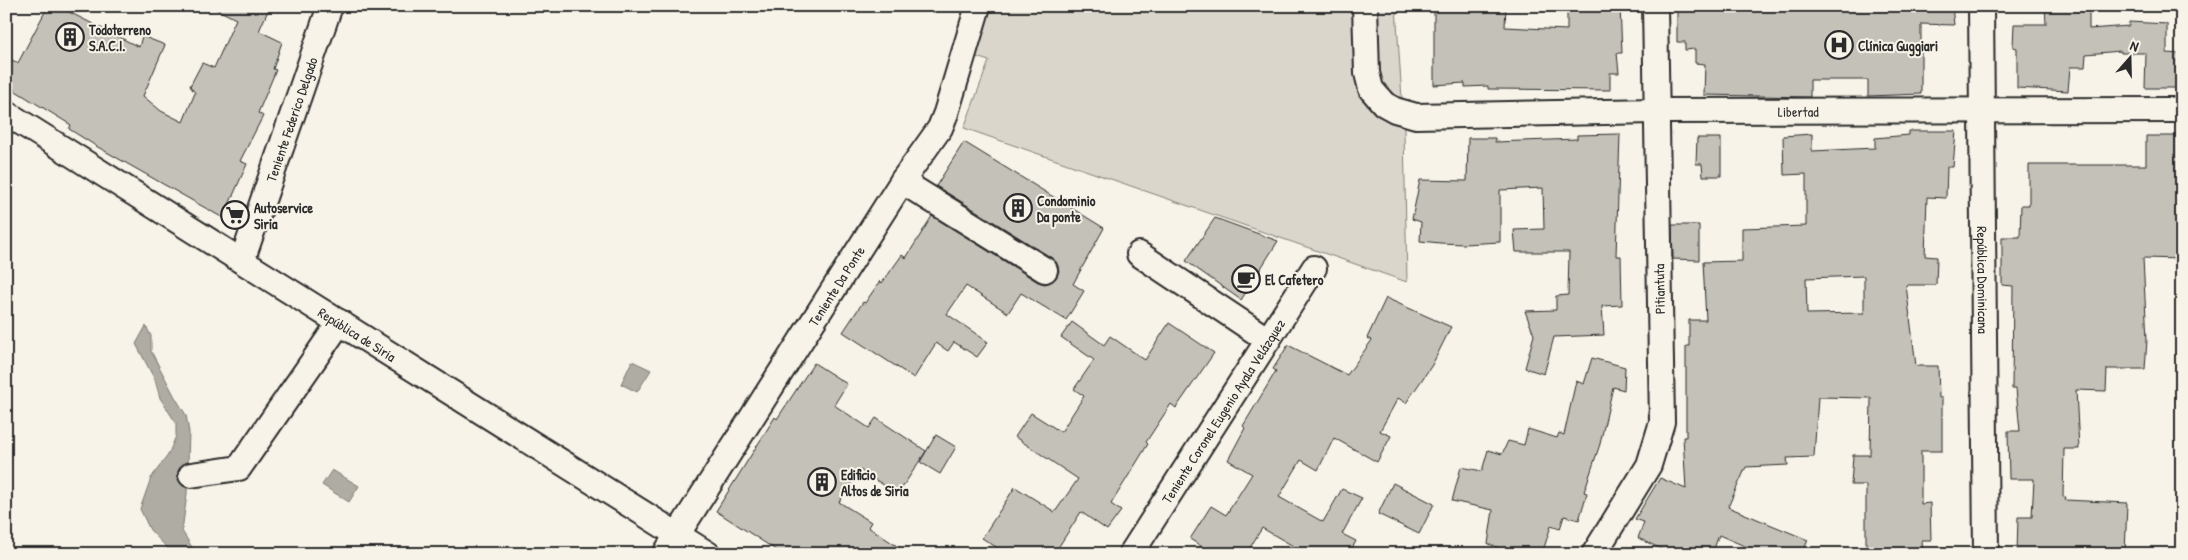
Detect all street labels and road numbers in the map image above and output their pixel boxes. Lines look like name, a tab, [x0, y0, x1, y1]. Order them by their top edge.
street label: Teniente Federico Delgado	[261, 54, 321, 184]
street label: Libertad	[1778, 101, 1819, 120]
street label: República Dominicana	[1973, 226, 1993, 334]
street label: Teniente Da Ponte	[803, 242, 869, 329]
street label: Pitiantuta	[1649, 263, 1669, 314]
street label: República de Siria	[315, 302, 400, 366]
street label: Teniente Coronel Eugenio Ayala Velázquez	[1157, 315, 1289, 507]

